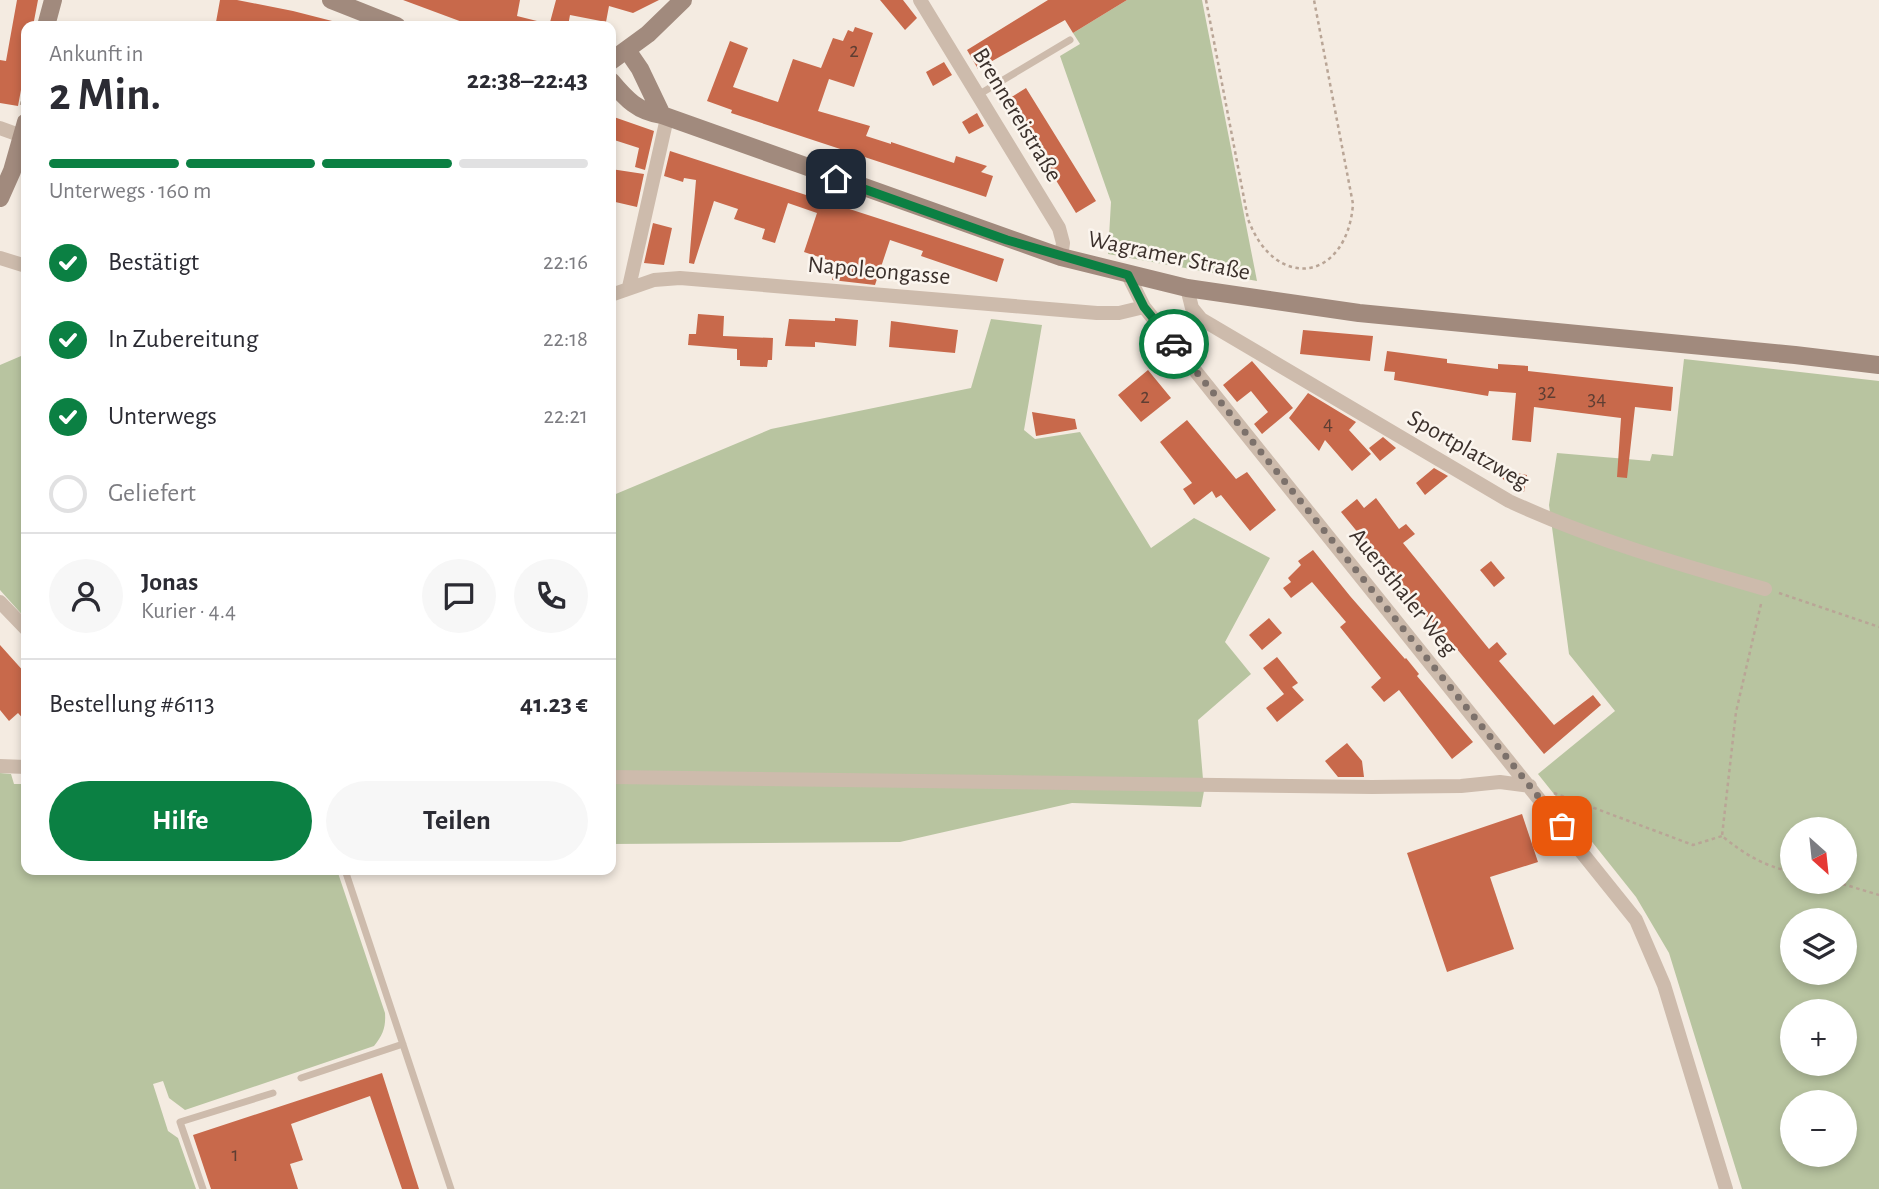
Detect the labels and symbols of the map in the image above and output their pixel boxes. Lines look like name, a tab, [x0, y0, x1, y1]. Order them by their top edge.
house number: 2	[849, 40, 859, 61]
street label: Brennereistraße	[968, 44, 1066, 186]
pin	[806, 149, 866, 209]
street label: Wagramer Straße	[1086, 227, 1252, 285]
street label: Napoleongasse	[807, 253, 951, 289]
courier	[1139, 309, 1209, 379]
house number: 32	[1538, 381, 1556, 402]
house number: 2	[1140, 386, 1150, 407]
house number: 34	[1588, 388, 1606, 409]
street label: Sportplatzweg	[1403, 406, 1533, 494]
house number: 4	[1323, 413, 1333, 434]
street label: Auersthaler Weg	[1345, 524, 1462, 660]
pin	[1532, 796, 1592, 856]
north arrow	[1780, 817, 1857, 894]
house number: 1	[231, 1144, 239, 1165]

